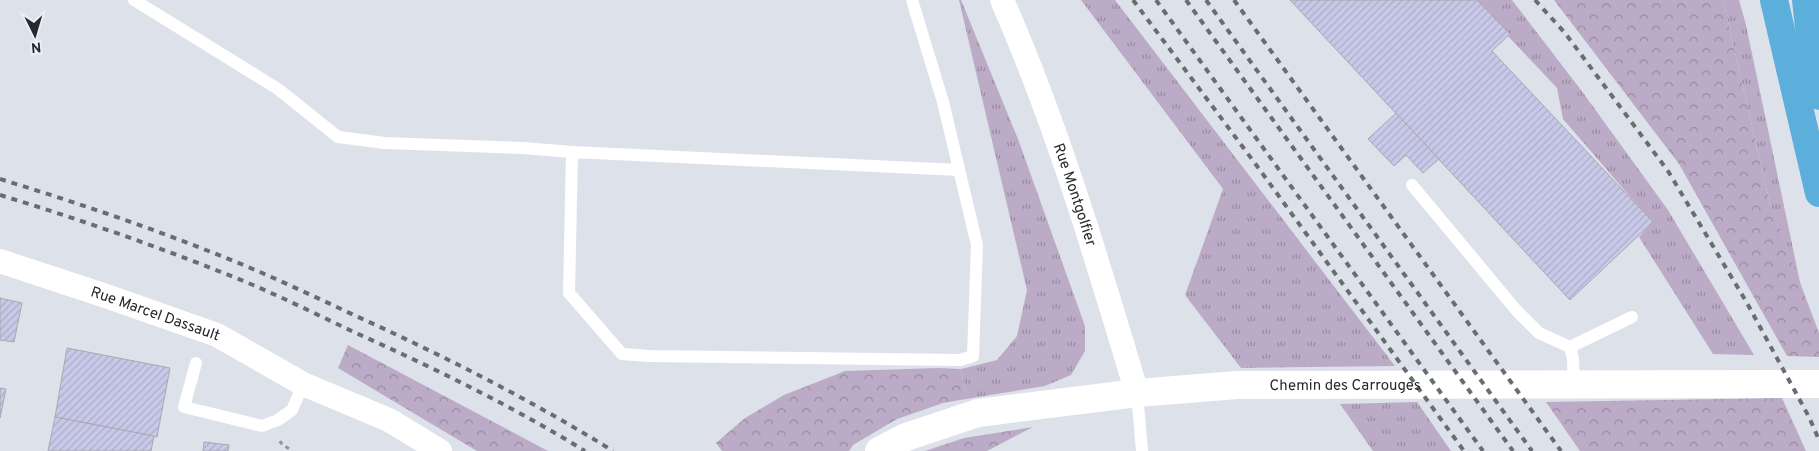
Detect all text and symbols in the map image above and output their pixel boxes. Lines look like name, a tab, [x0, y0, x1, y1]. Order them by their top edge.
north arrow	[10, 10, 60, 60]
text: N	[30, 38, 42, 55]
street label: Rue Montgolfier	[1048, 141, 1100, 249]
street label: Rue Marcel Dassault	[88, 284, 222, 346]
street label: Chemin des Carrouges	[1269, 377, 1421, 396]

